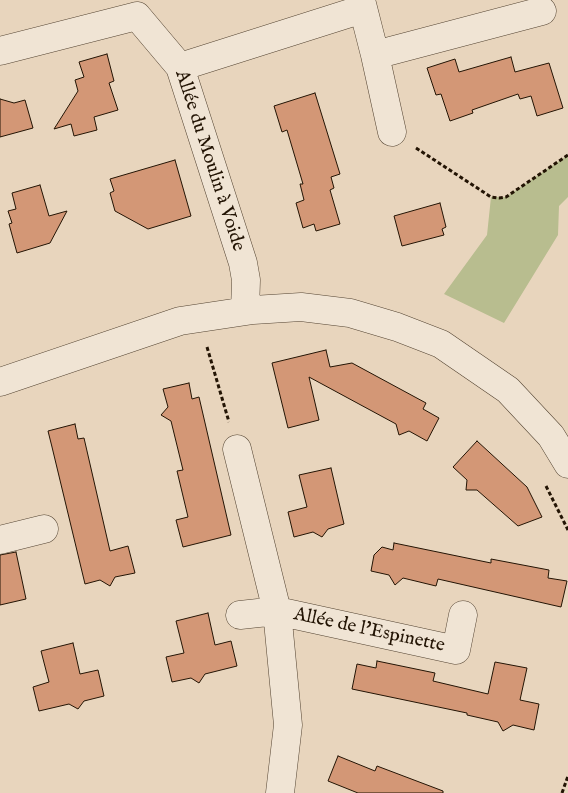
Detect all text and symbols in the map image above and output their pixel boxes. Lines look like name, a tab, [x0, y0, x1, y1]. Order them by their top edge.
street label: Allée du Moulin à Voide	[169, 68, 249, 254]
street label: Allée de l'Espinette	[291, 604, 447, 658]

